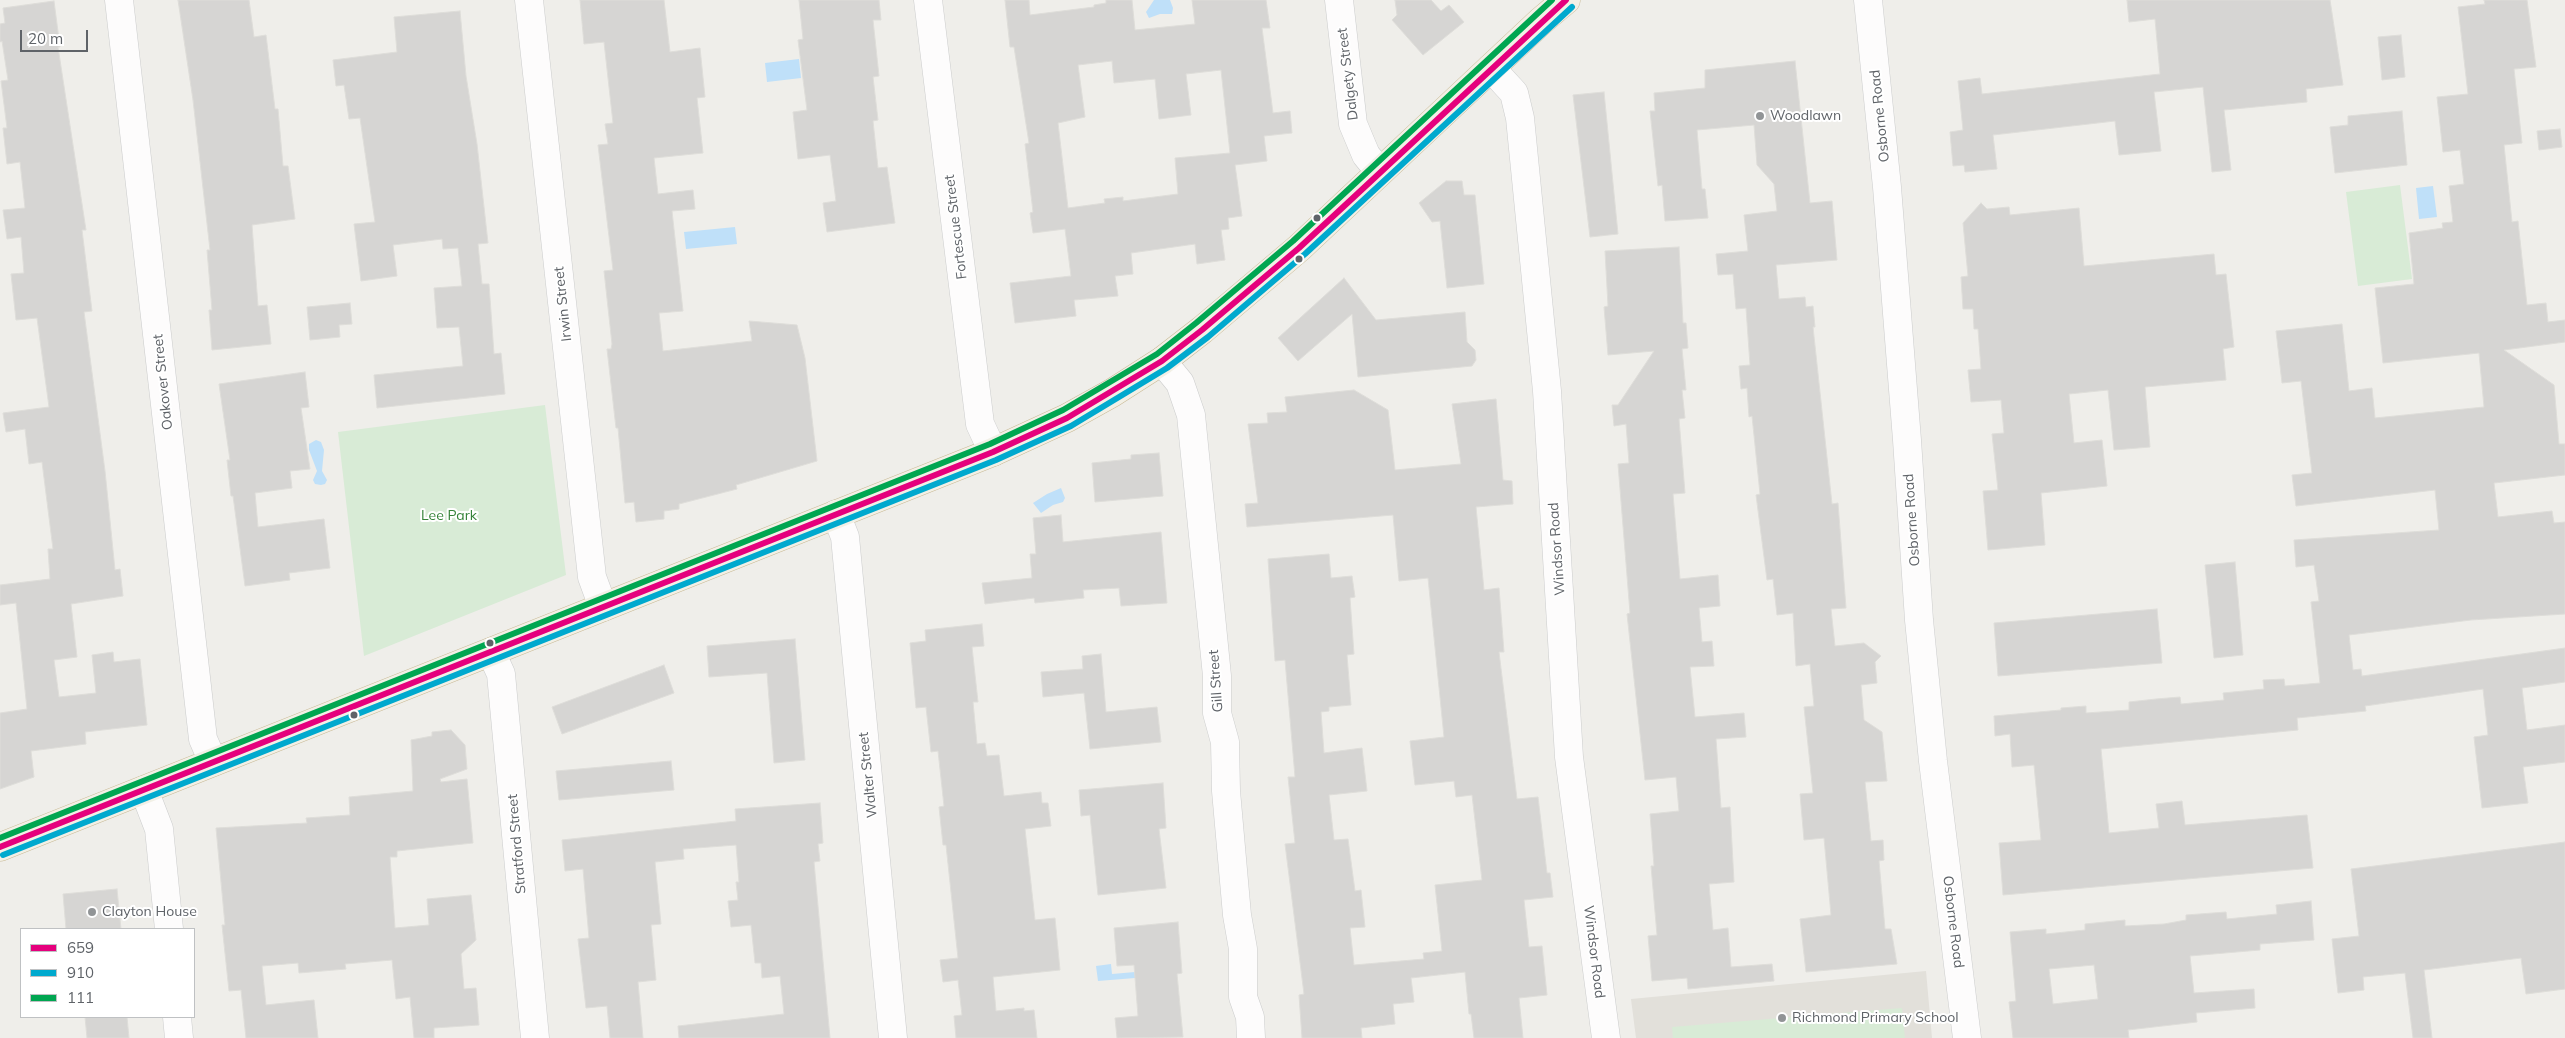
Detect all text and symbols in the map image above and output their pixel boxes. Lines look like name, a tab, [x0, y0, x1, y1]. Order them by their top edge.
scale bar	[22, 20, 90, 52]
street label: Dalgety Street	[1334, 27, 1362, 121]
text: 20 m	[28, 29, 63, 48]
street label: Osborne Road	[1867, 69, 1893, 163]
place label: Woodlawn	[1770, 108, 1841, 124]
marker: Woodlawn	[1754, 110, 1766, 122]
street label: Fortescue Street	[941, 174, 971, 280]
unlabelled marker	[1312, 213, 1322, 223]
unlabelled marker	[1294, 254, 1304, 264]
street label: Irwin Street	[551, 266, 575, 342]
street label: Oakover Street	[150, 333, 176, 431]
street label: Osborne Road	[1900, 473, 1924, 567]
street label: Windsor Road	[1545, 502, 1569, 596]
park label: Lee Park	[421, 508, 477, 524]
unlabelled marker	[485, 638, 495, 648]
street label: Gill Street	[1205, 649, 1227, 713]
unlabelled marker	[349, 710, 359, 720]
street label: Walter Street	[855, 731, 881, 819]
street label: Stratford Street	[504, 793, 530, 895]
street label: Osborne Road	[1939, 875, 1967, 969]
place label: Clayton House	[102, 904, 197, 920]
street label: Windsor Road	[1580, 905, 1608, 999]
marker: Clayton House	[86, 906, 98, 918]
legend	[20, 928, 195, 1018]
text: 659	[67, 938, 94, 957]
text: 910	[67, 963, 94, 982]
text: 111	[67, 988, 94, 1007]
place label: Richmond Primary School	[1792, 1010, 1959, 1026]
marker: Richmond Primary School	[1776, 1012, 1788, 1024]

